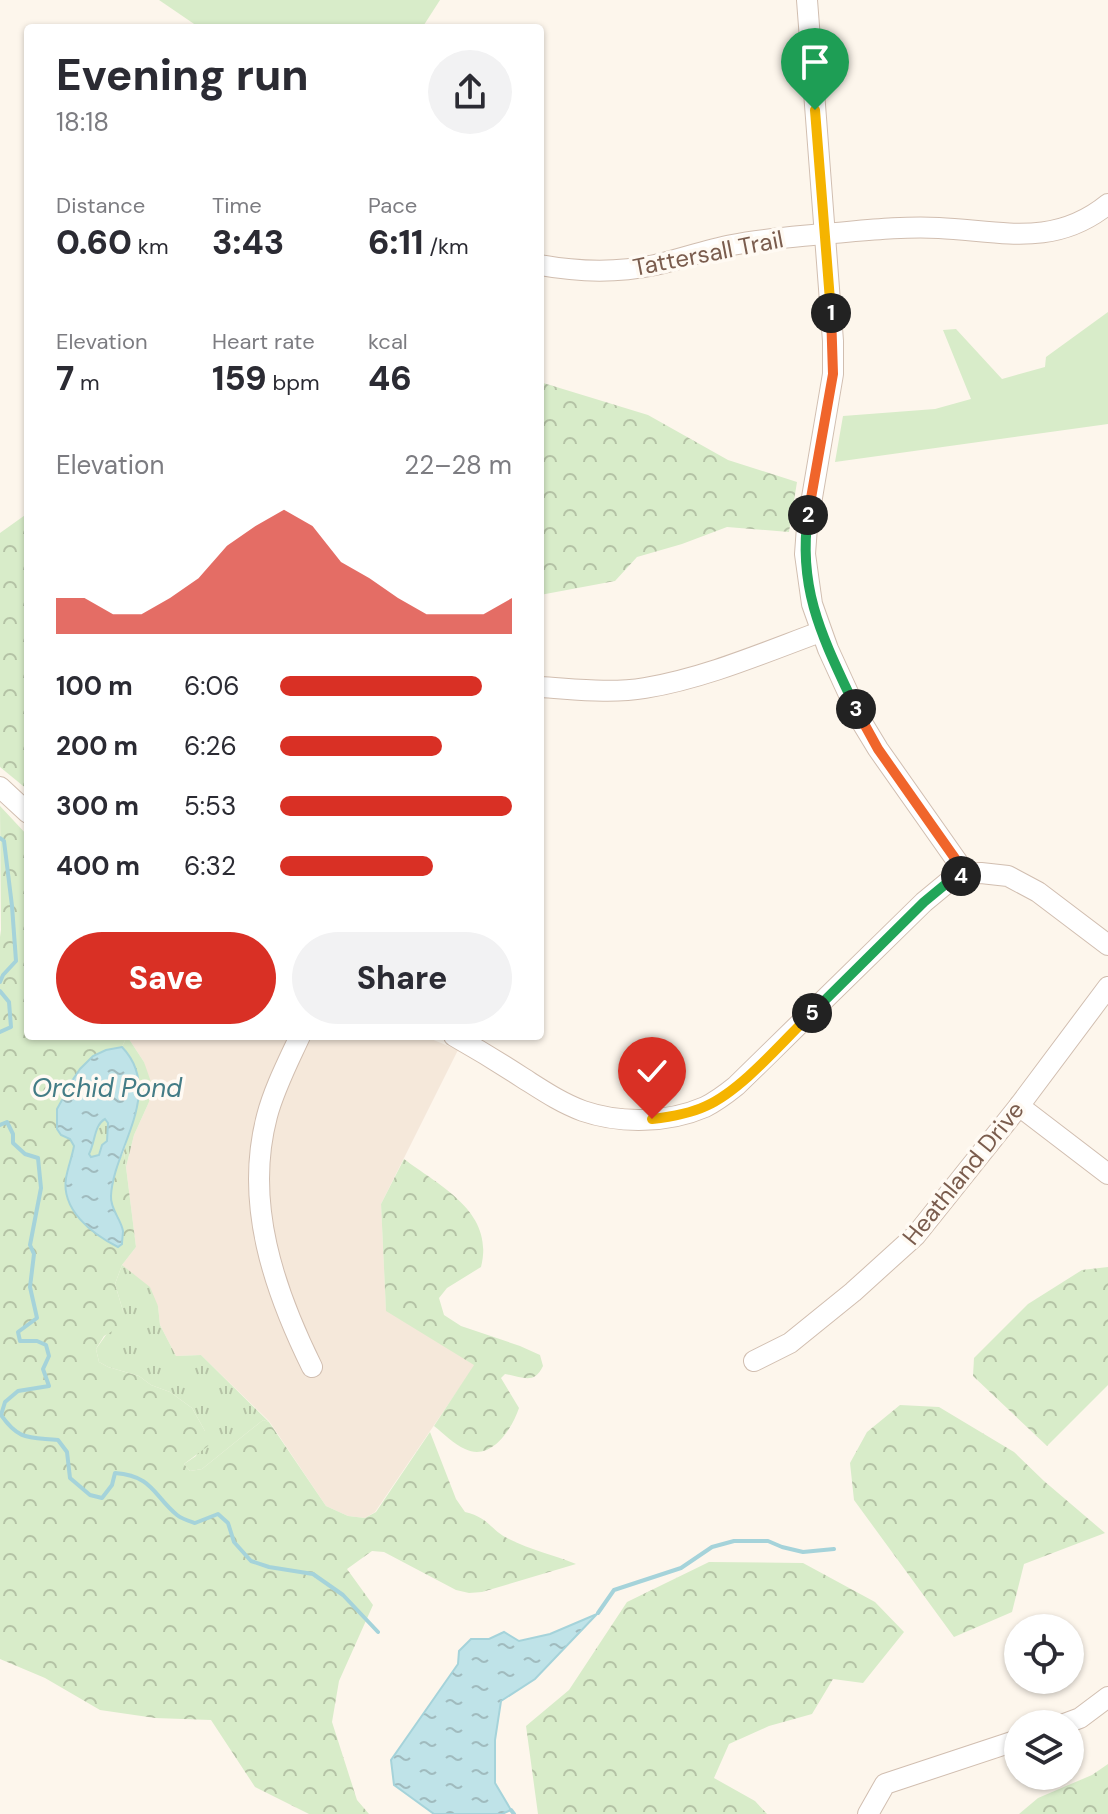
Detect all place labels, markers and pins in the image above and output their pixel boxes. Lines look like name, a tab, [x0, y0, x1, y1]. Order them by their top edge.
pin	[781, 28, 849, 110]
pin: 1	[811, 293, 851, 333]
pin: 2	[788, 495, 828, 535]
pin: 3	[836, 689, 876, 729]
pin: 4	[941, 856, 981, 896]
pin: 5	[792, 993, 832, 1033]
pin	[618, 1037, 686, 1119]

